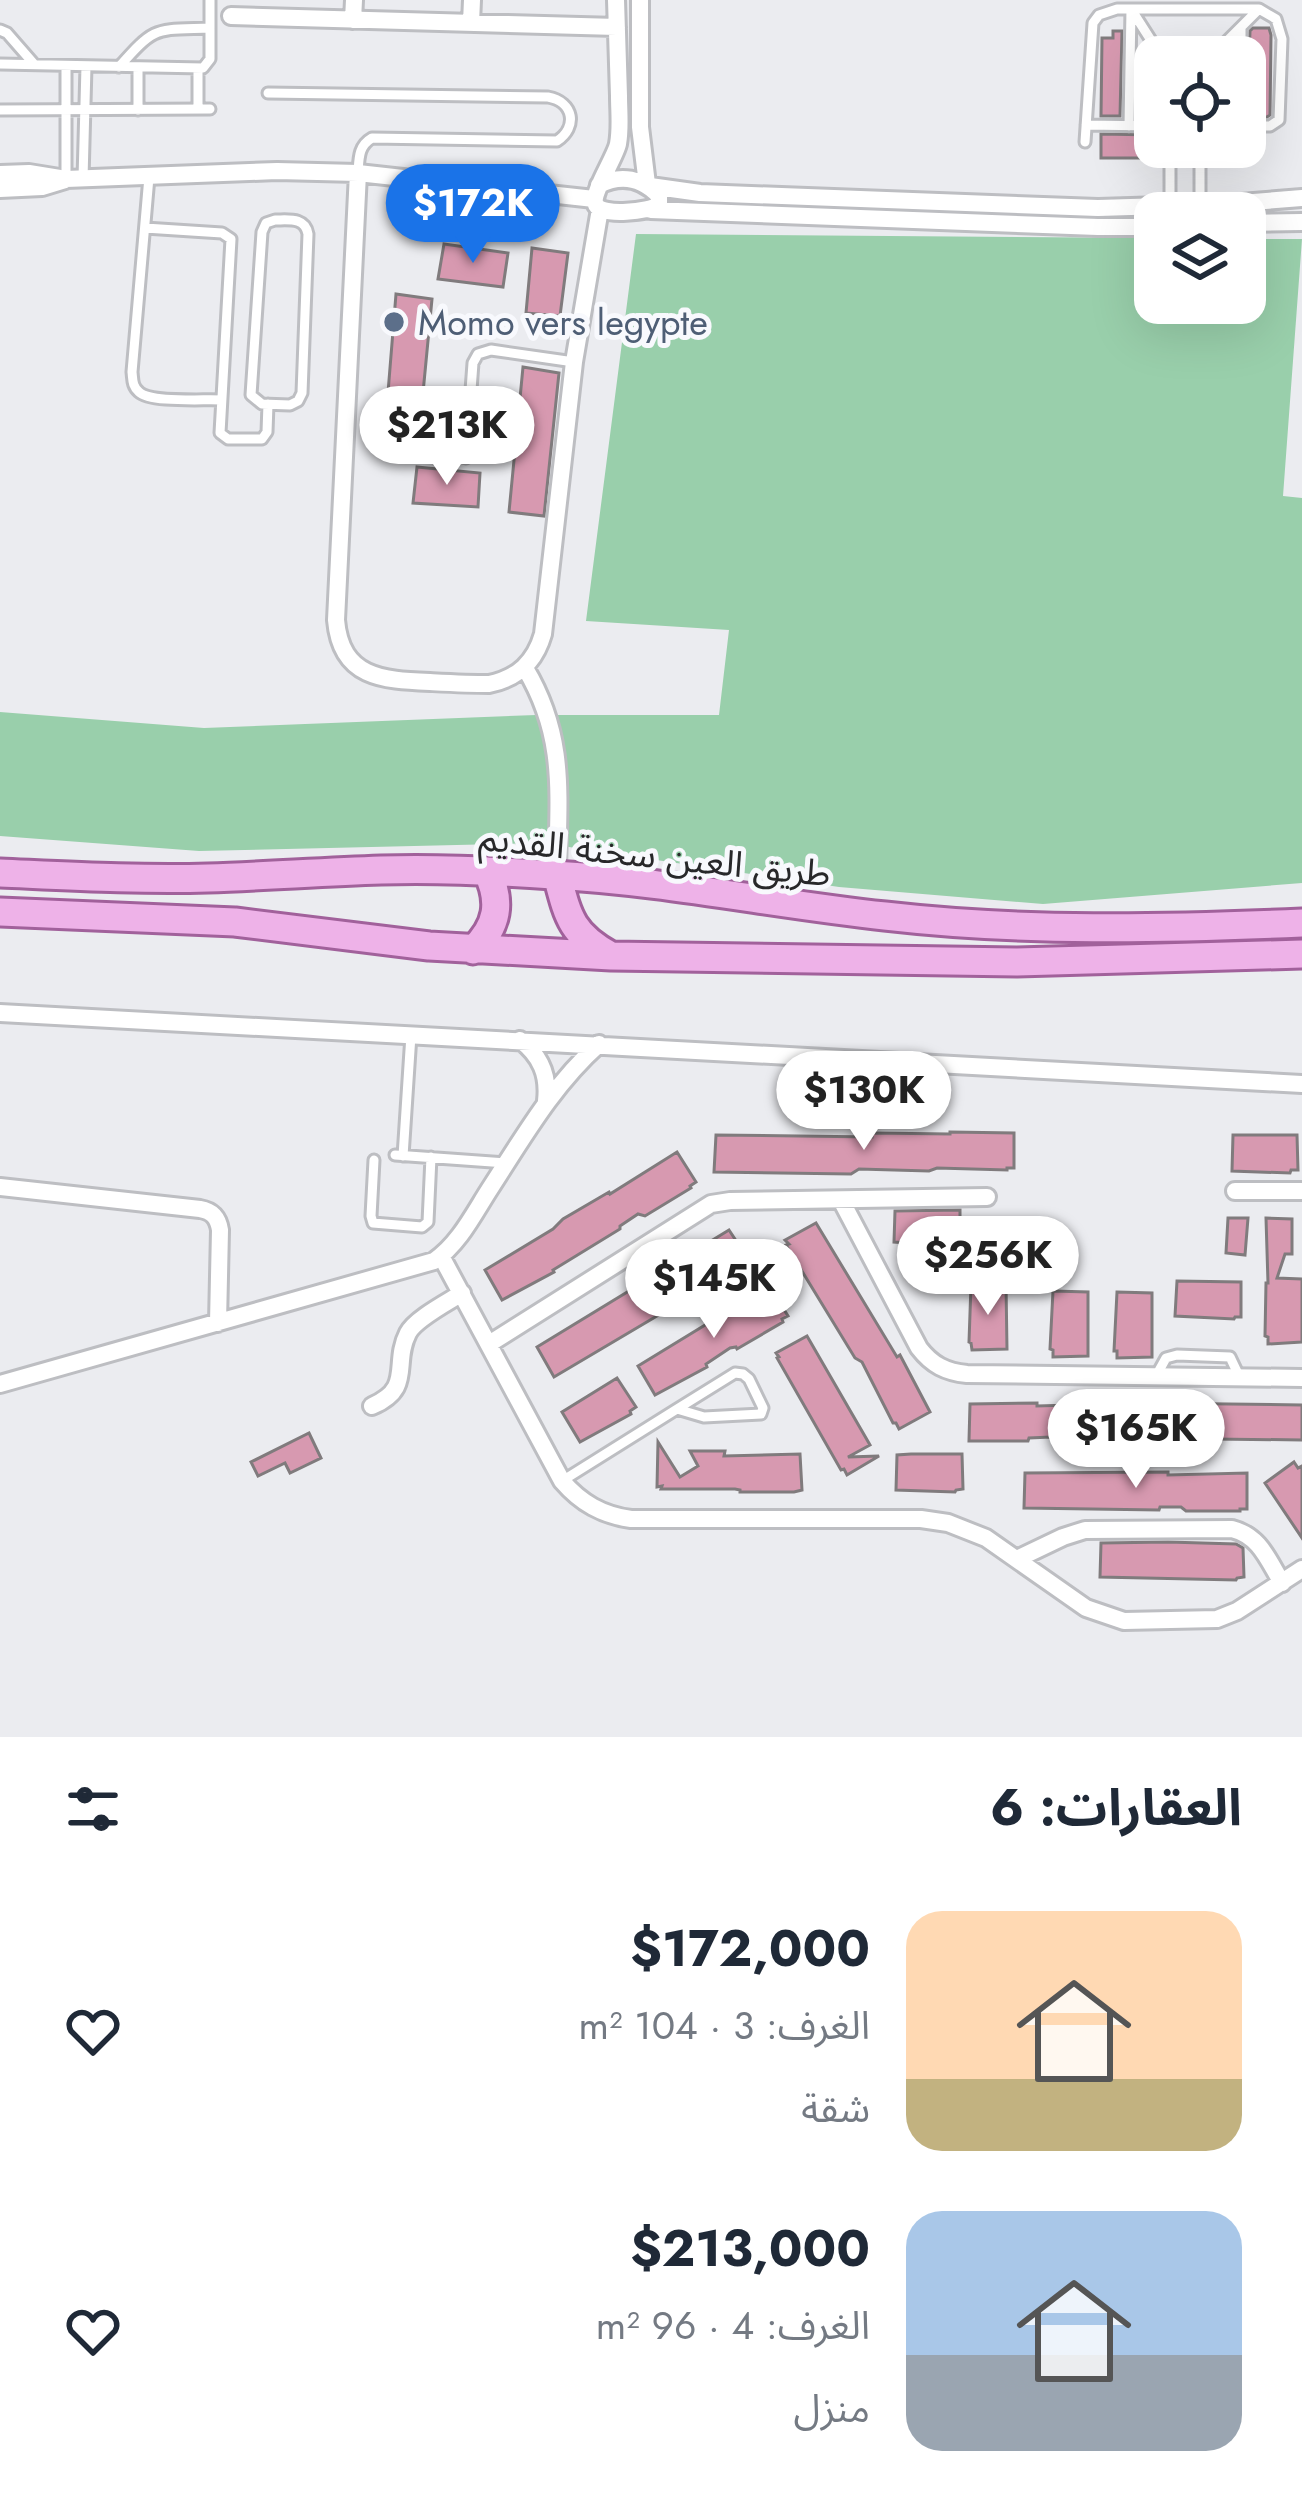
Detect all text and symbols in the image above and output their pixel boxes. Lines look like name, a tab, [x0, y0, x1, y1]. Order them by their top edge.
map controls	[1134, 36, 1266, 324]
button: locate	[1134, 36, 1266, 168]
pin: $172K	[389, 164, 557, 266]
text: $172K	[413, 174, 533, 231]
button: layers	[1134, 192, 1266, 324]
place label: Momo vers legypte	[418, 296, 708, 348]
marker: Momo vers legypte	[381, 309, 407, 335]
pin: $213K	[363, 386, 531, 488]
text: $213K	[386, 396, 508, 453]
street label: طريق العين سخنة القديم	[476, 811, 833, 901]
pin: $130K	[780, 1051, 948, 1153]
text: $130K	[803, 1061, 925, 1118]
pin: $256K	[904, 1216, 1072, 1318]
text: $256K	[924, 1226, 1052, 1283]
pin: $145K	[630, 1239, 798, 1341]
text: $145K	[652, 1249, 776, 1306]
pin: $165K	[1052, 1389, 1220, 1491]
text: $165K	[1075, 1399, 1197, 1456]
text: العقارات: 6	[990, 1770, 1242, 1844]
icon: filters	[60, 1776, 126, 1842]
text: $172,000	[630, 1911, 870, 1985]
icon: home	[1002, 1959, 1146, 2103]
text: الغرف: 3 · 104 m²	[579, 1997, 870, 2054]
icon: heart	[60, 1998, 126, 2064]
text: شقة	[801, 2080, 870, 2137]
text: $213,000	[630, 2211, 870, 2285]
icon: home	[1002, 2259, 1146, 2403]
text: الغرف: 4 · 96 m²	[596, 2297, 870, 2354]
icon: heart	[60, 2298, 126, 2364]
text: منزل	[794, 2380, 870, 2437]

